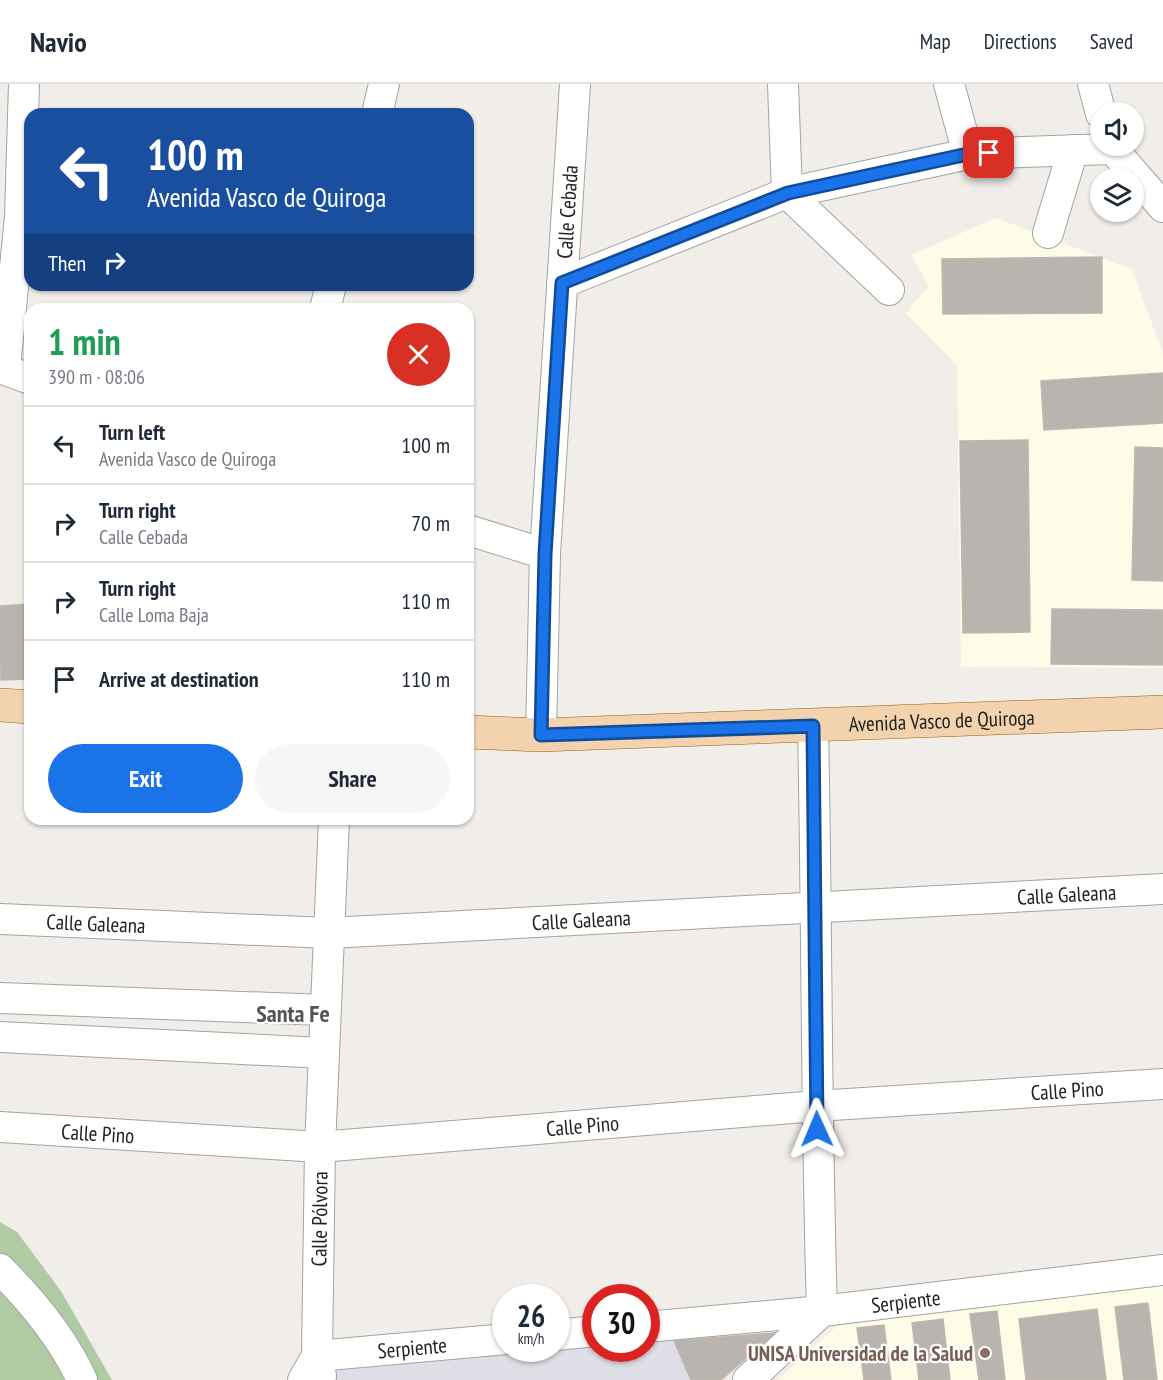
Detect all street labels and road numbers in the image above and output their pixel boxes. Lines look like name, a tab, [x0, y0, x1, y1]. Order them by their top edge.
street label: Calle Cebada	[550, 164, 583, 259]
street label: Avenida Vasco de Quiroga	[848, 703, 1035, 737]
street label: Calle Galeana	[1016, 878, 1117, 910]
street label: Calle Galeana	[531, 904, 632, 936]
street label: Calle Galeana	[46, 907, 146, 939]
street label: Calle Pino	[1030, 1074, 1104, 1106]
street label: Calle Pino	[545, 1109, 620, 1142]
street label: Calle Pino	[60, 1117, 135, 1149]
street label: Calle Pólvora	[305, 1171, 333, 1266]
street label: Serpiente	[870, 1283, 942, 1318]
street label: Serpiente	[376, 1331, 448, 1364]

